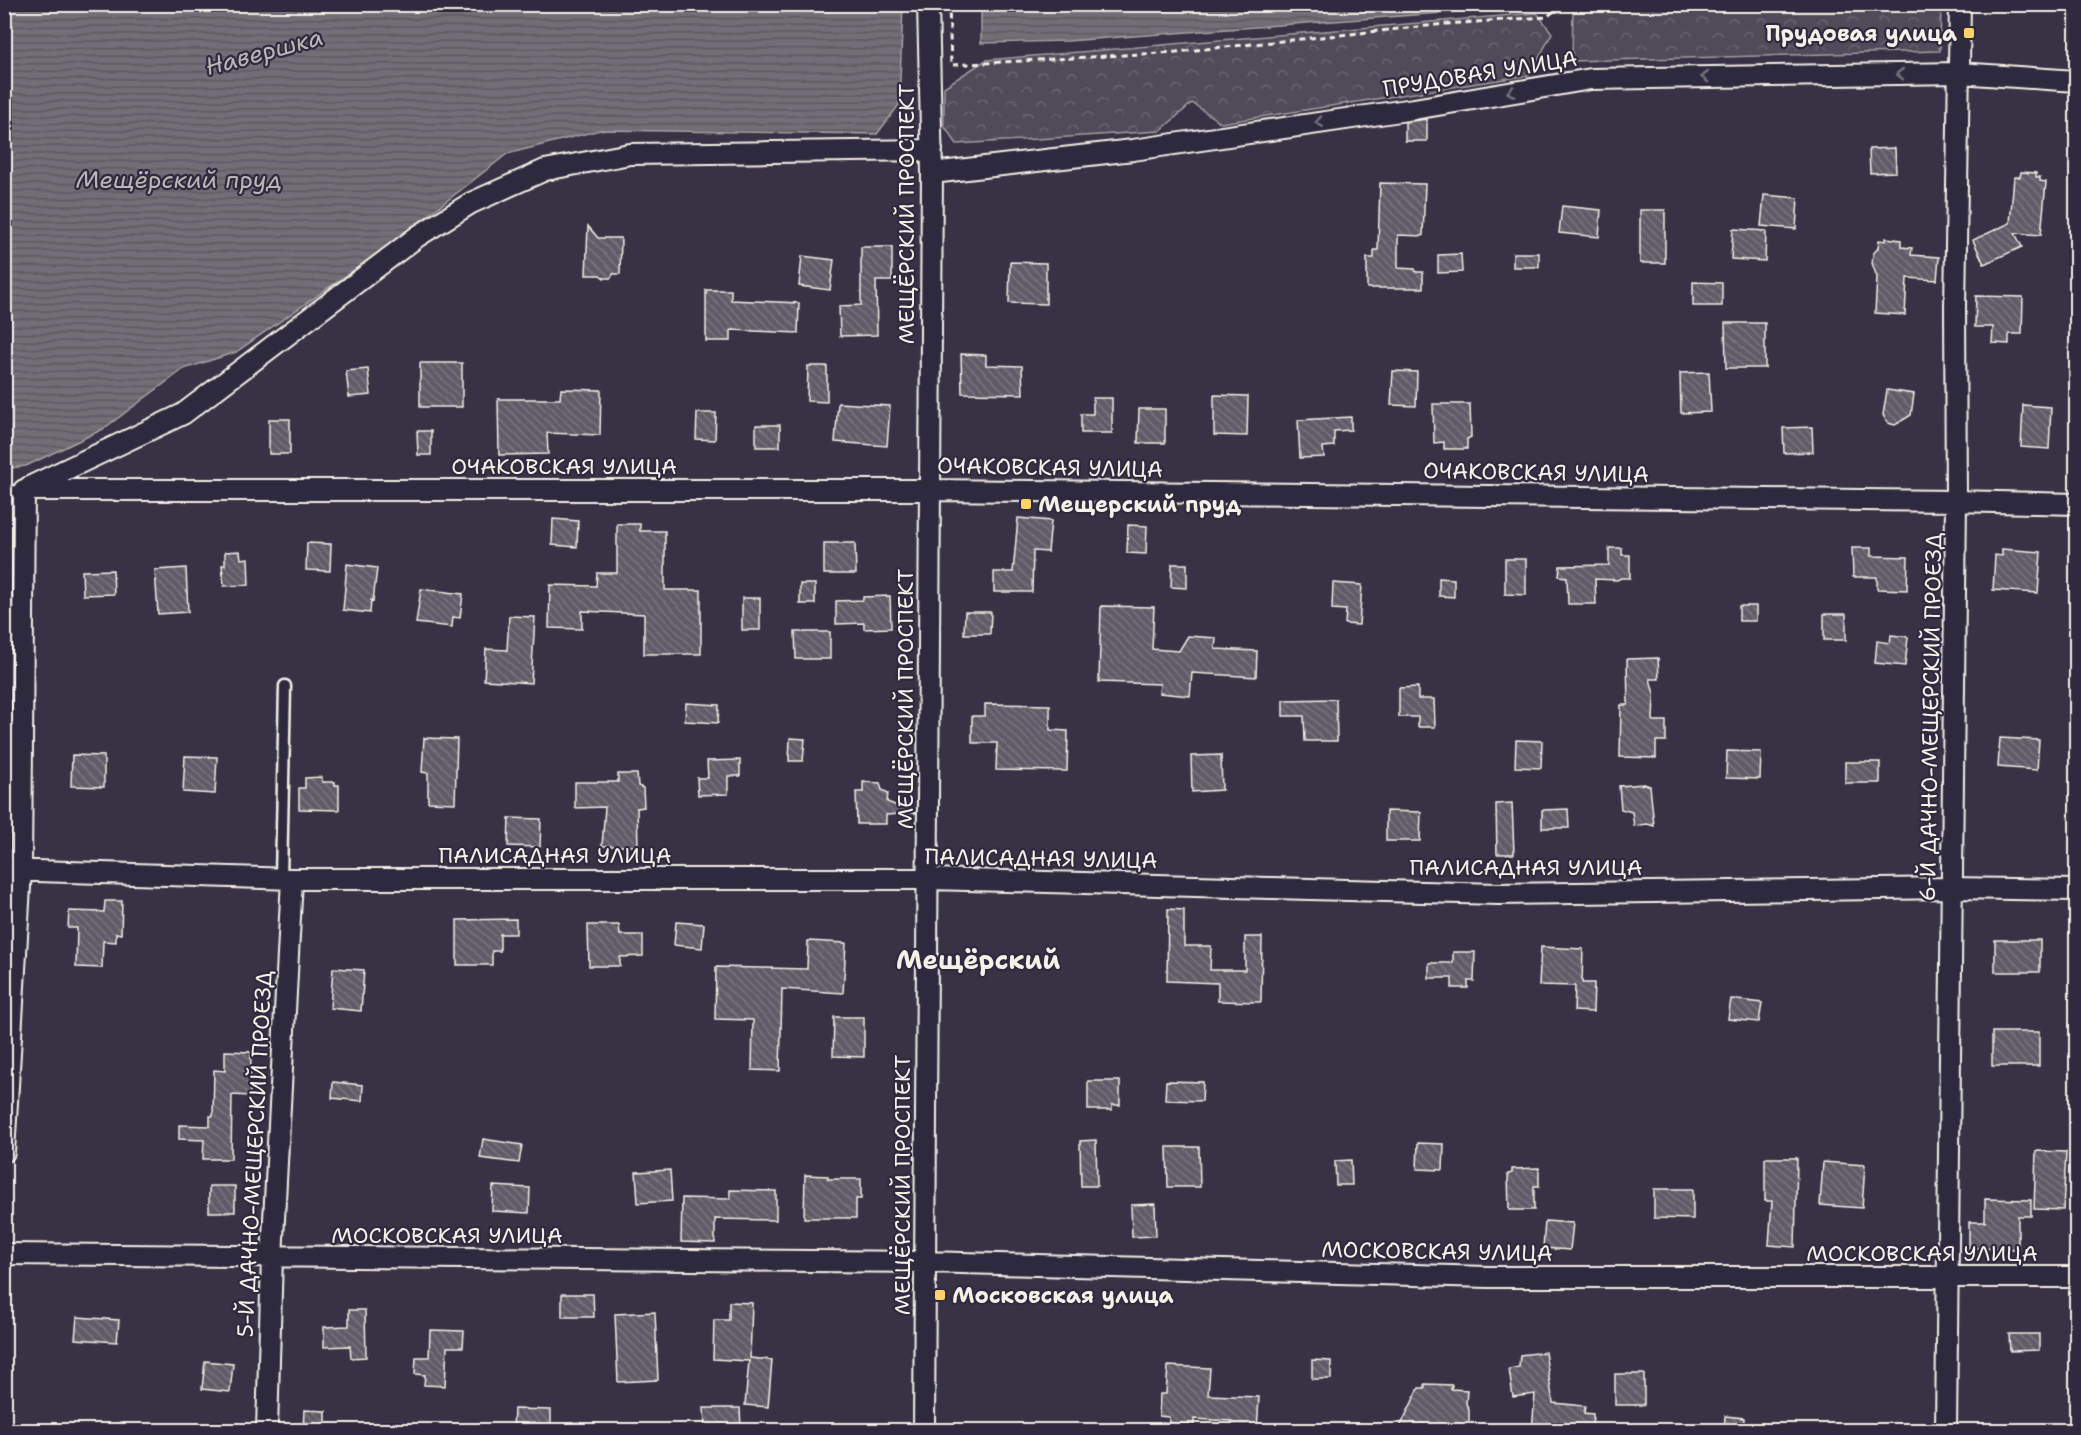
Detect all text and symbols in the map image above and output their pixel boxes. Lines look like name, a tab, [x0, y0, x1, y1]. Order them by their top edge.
place label: Прудовая улица	[1766, 19, 1957, 48]
water label: Навершка	[201, 21, 327, 83]
marker: Прудовая улица	[1962, 26, 1976, 40]
street label: ПРУДОВАЯ УЛИЦА	[1381, 44, 1579, 103]
one-way arrow	[1896, 68, 1905, 80]
one-way arrow	[1701, 71, 1710, 83]
street label: МЕЩЁРСКИЙ ПРОСПЕКТ	[892, 83, 921, 344]
one-way arrow	[1507, 86, 1516, 98]
one-way arrow	[1314, 116, 1323, 128]
water label: Мещёрский пруд	[76, 164, 282, 196]
street label: ОЧАКОВСКАЯ УЛИЦА	[937, 451, 1163, 484]
street label: ОЧАКОВСКАЯ УЛИЦА	[451, 452, 677, 481]
street label: ОЧАКОВСКАЯ УЛИЦА	[1423, 456, 1649, 489]
place label: Мещерский пруд	[1038, 490, 1242, 519]
marker: Мещерский пруд	[1019, 497, 1033, 511]
street label: 6-Й ДАЧНО-МЕЩЕРСКИЙ ПРОЕЗД	[1913, 532, 1948, 902]
street label: МЕЩЁРСКИЙ ПРОСПЕКТ	[891, 568, 920, 829]
street label: ПАЛИСАДНАЯ УЛИЦА	[439, 841, 671, 870]
street label: ПАЛИСАДНАЯ УЛИЦА	[924, 842, 1158, 875]
street label: ПАЛИСАДНАЯ УЛИЦА	[1410, 853, 1642, 882]
district label: Мещёрский	[896, 942, 1060, 977]
street label: 5-Й ДАЧНО-МЕЩЕРСКИЙ ПРОЕЗД	[230, 970, 279, 1338]
street label: МЕЩЁРСКИЙ ПРОСПЕКТ	[888, 1054, 917, 1315]
street label: МОСКОВСКАЯ УЛИЦА	[331, 1221, 563, 1250]
street label: МОСКОВСКАЯ УЛИЦА	[1321, 1235, 1553, 1268]
street label: МОСКОВСКАЯ УЛИЦА	[1806, 1239, 2038, 1268]
place label: Московская улица	[952, 1281, 1173, 1310]
marker: Московская улица	[933, 1288, 947, 1302]

